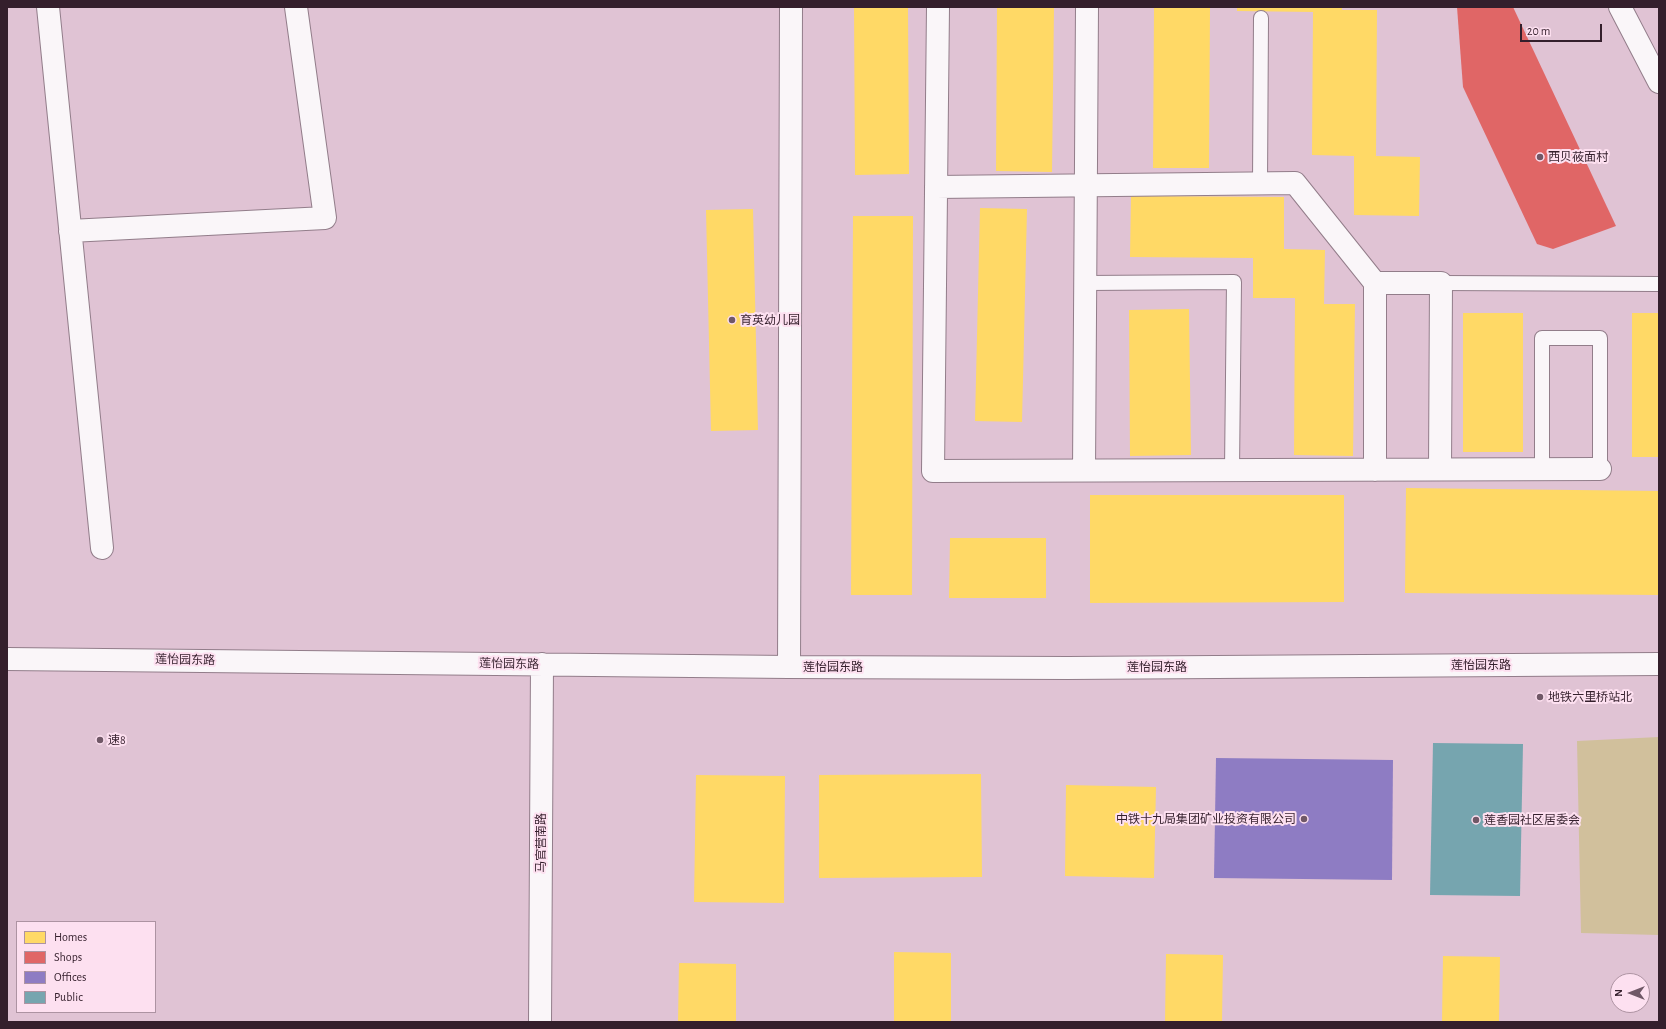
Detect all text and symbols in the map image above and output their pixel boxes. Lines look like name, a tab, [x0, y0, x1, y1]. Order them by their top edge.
scale bar	[1522, 16, 1604, 42]
text: 20 m	[1527, 25, 1550, 37]
place label: 西贝莜面村	[1548, 150, 1608, 164]
marker: 西贝莜面村	[1535, 152, 1545, 162]
place label: 育英幼儿园	[740, 313, 800, 327]
marker: 育英幼儿园	[727, 315, 737, 325]
street label: 莲怡园东路	[155, 652, 215, 668]
street label: 莲怡园东路	[479, 656, 539, 672]
street label: 莲怡园东路	[1451, 658, 1511, 672]
street label: 莲怡园东路	[803, 660, 863, 674]
street label: 莲怡园东路	[1127, 660, 1187, 674]
place label: 地铁六里桥站北	[1548, 690, 1632, 704]
marker: 地铁六里桥站北	[1535, 692, 1545, 702]
place label: 速8	[108, 733, 126, 747]
marker: 速8	[95, 735, 105, 745]
place label: 中铁十九局集团矿业投资有限公司	[1116, 812, 1296, 826]
street label: 马官营南路	[534, 813, 548, 873]
place label: 莲香园社区居委会	[1484, 813, 1580, 827]
marker: 中铁十九局集团矿业投资有限公司	[1299, 814, 1309, 824]
marker: 莲香园社区居委会	[1471, 815, 1481, 825]
legend	[16, 921, 156, 1013]
text: Homes	[54, 931, 87, 943]
text: Shops	[54, 951, 82, 963]
text: Offices	[54, 971, 87, 983]
north arrow	[1610, 973, 1650, 1013]
text: N	[1613, 989, 1624, 997]
text: Public	[54, 991, 83, 1003]

